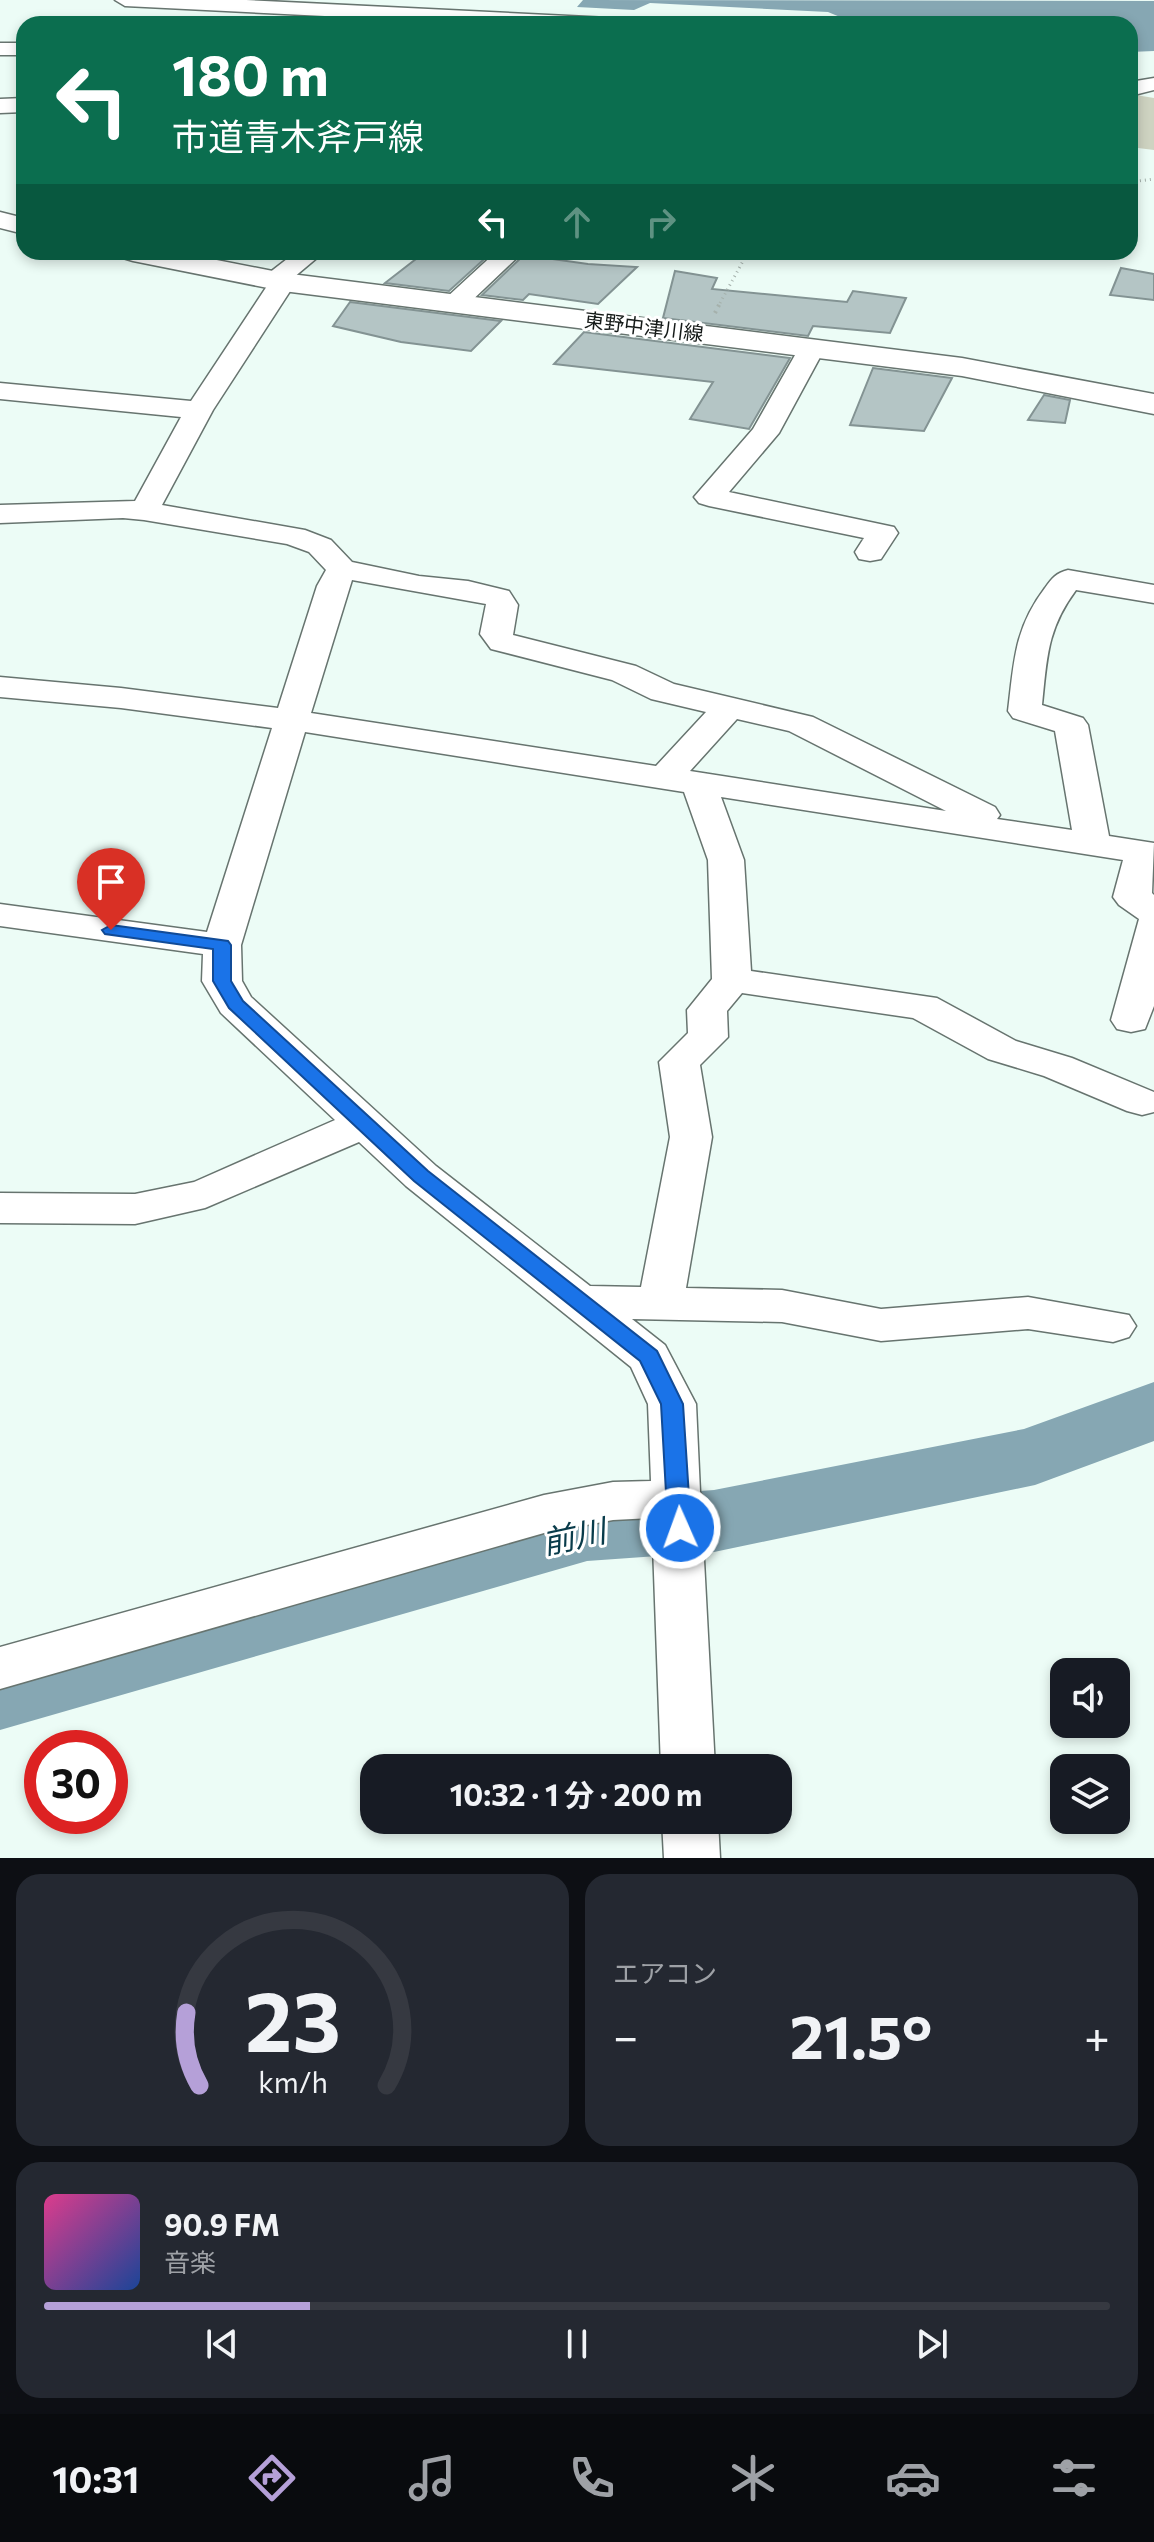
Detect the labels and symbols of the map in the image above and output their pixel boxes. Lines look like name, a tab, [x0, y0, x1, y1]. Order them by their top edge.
street label: 東野中津川線	[583, 307, 705, 345]
pin	[77, 848, 145, 930]
position arrow	[638, 1486, 722, 1570]
water label: 前川	[538, 1508, 612, 1561]
speed limit sign: 30	[24, 1730, 128, 1834]

